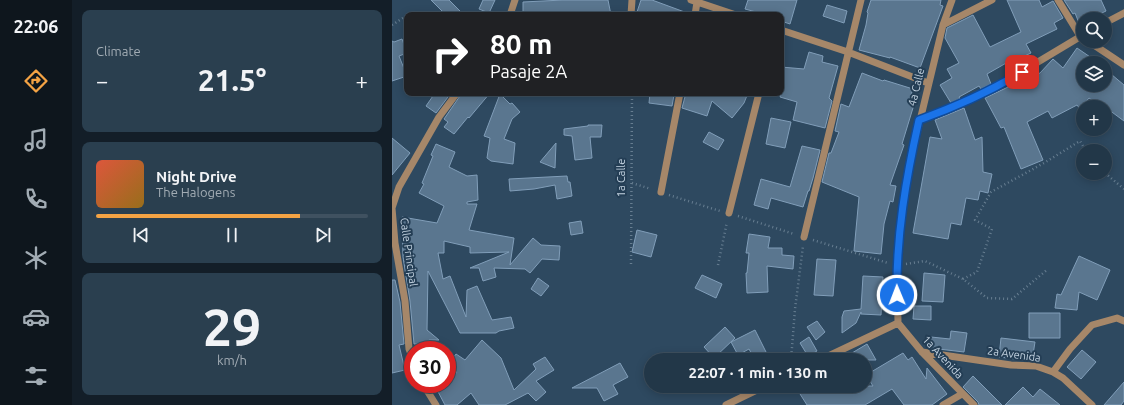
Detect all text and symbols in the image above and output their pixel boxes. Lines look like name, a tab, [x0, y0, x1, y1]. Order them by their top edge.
map controls	[1076, 12, 1112, 180]
button: search	[1076, 12, 1112, 48]
text: 22:06	[13, 16, 59, 36]
icon: right	[424, 28, 476, 80]
text: 80 m	[490, 28, 552, 59]
text: Climate	[96, 44, 141, 58]
pin	[1005, 55, 1039, 89]
button: layers	[1076, 56, 1112, 92]
text: Pasaje 2A	[490, 61, 567, 81]
icon: arrive	[1011, 61, 1033, 83]
text: 21.5°	[198, 63, 266, 97]
icon: directions	[22, 67, 50, 95]
street label: 4a Calle	[906, 67, 926, 107]
text: −	[96, 68, 108, 93]
text: +	[356, 68, 368, 93]
button: +	[1076, 100, 1112, 136]
icon: music	[22, 126, 50, 154]
button: −	[1076, 144, 1112, 180]
street label: 1a Calle	[615, 159, 627, 197]
text: Night Drive	[156, 168, 237, 185]
icon: phone	[22, 185, 50, 213]
text: The Halogens	[156, 185, 235, 199]
street label: Calle Principal	[398, 217, 420, 287]
icon: previous	[130, 224, 152, 246]
icon: pause	[221, 224, 243, 246]
icon: next	[312, 224, 334, 246]
icon: climate	[22, 244, 50, 272]
position arrow	[876, 274, 918, 316]
text: 29	[203, 298, 261, 356]
icon: car	[22, 303, 50, 331]
street label: 1a Avenida	[920, 333, 966, 381]
speed limit sign: 30	[404, 341, 456, 393]
street label: 2a Avenida	[986, 344, 1042, 364]
text: km/h	[217, 353, 247, 367]
icon: filters	[22, 362, 50, 390]
text: 22:07 · 1 min · 130 m	[689, 364, 827, 381]

